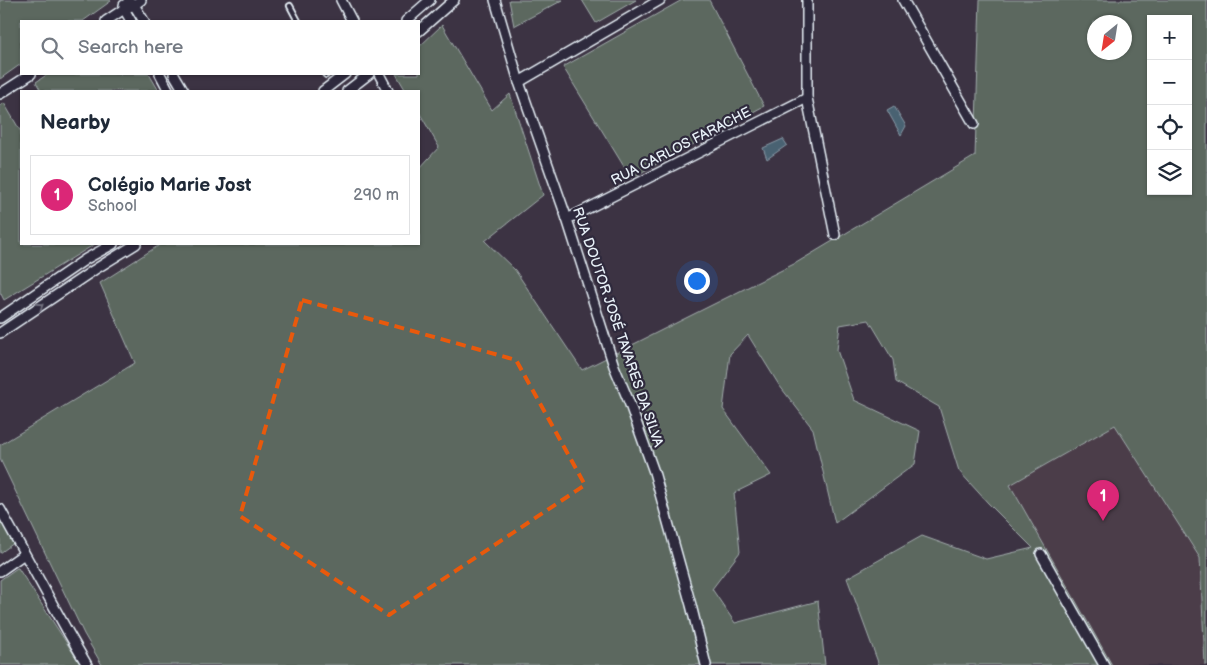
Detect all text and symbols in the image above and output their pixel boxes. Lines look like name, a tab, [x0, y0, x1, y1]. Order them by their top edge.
north arrow	[1087, 15, 1132, 60]
map controls	[1147, 15, 1192, 195]
button: +	[1147, 15, 1192, 60]
search box	[20, 20, 420, 75]
icon: search	[38, 34, 66, 62]
text: Search here	[78, 36, 183, 59]
button: −	[1147, 60, 1192, 105]
street label: RUA CARLOS FARACHE	[608, 103, 754, 189]
button: locate	[1147, 105, 1192, 150]
text: Nearby	[40, 110, 110, 135]
button: layers	[1147, 150, 1192, 195]
text: Colégio Marie Jost	[88, 174, 251, 197]
text: 1	[54, 186, 60, 205]
text: 290 m	[353, 186, 399, 205]
text: School	[88, 197, 137, 216]
street label: RUA DOUTOR JOSÉ TAVARES DA SILVA	[569, 205, 668, 450]
your location	[684, 268, 710, 294]
one-way arrow	[35, 303, 44, 312]
pin: 1	[1087, 480, 1119, 521]

